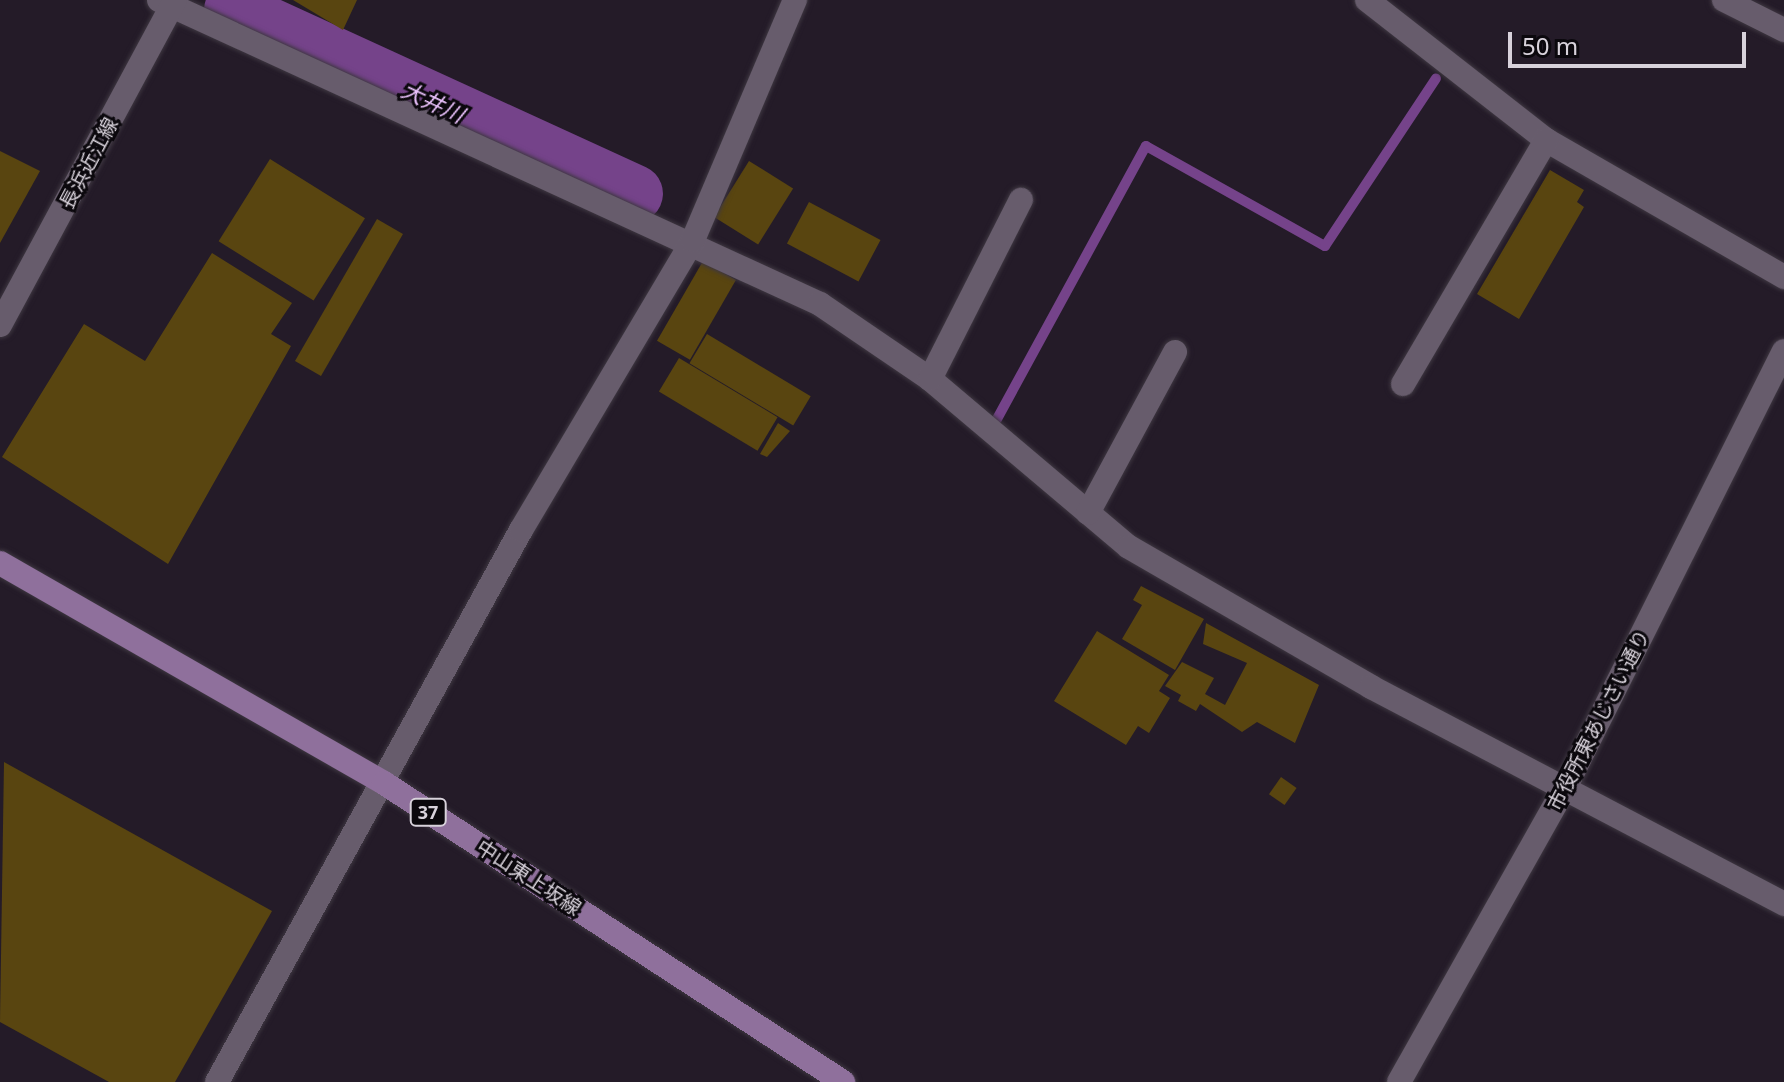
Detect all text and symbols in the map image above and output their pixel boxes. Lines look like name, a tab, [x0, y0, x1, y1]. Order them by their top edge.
scale bar	[1512, 16, 1750, 66]
text: 50 m	[1522, 29, 1578, 62]
water label: 大井川	[398, 76, 468, 128]
street label: 長浜近江線	[54, 113, 122, 213]
street label: 市役所東あじさい通り	[1542, 625, 1654, 815]
road number: 37	[408, 798, 448, 826]
street label: 中山東上坂線	[472, 834, 586, 920]

